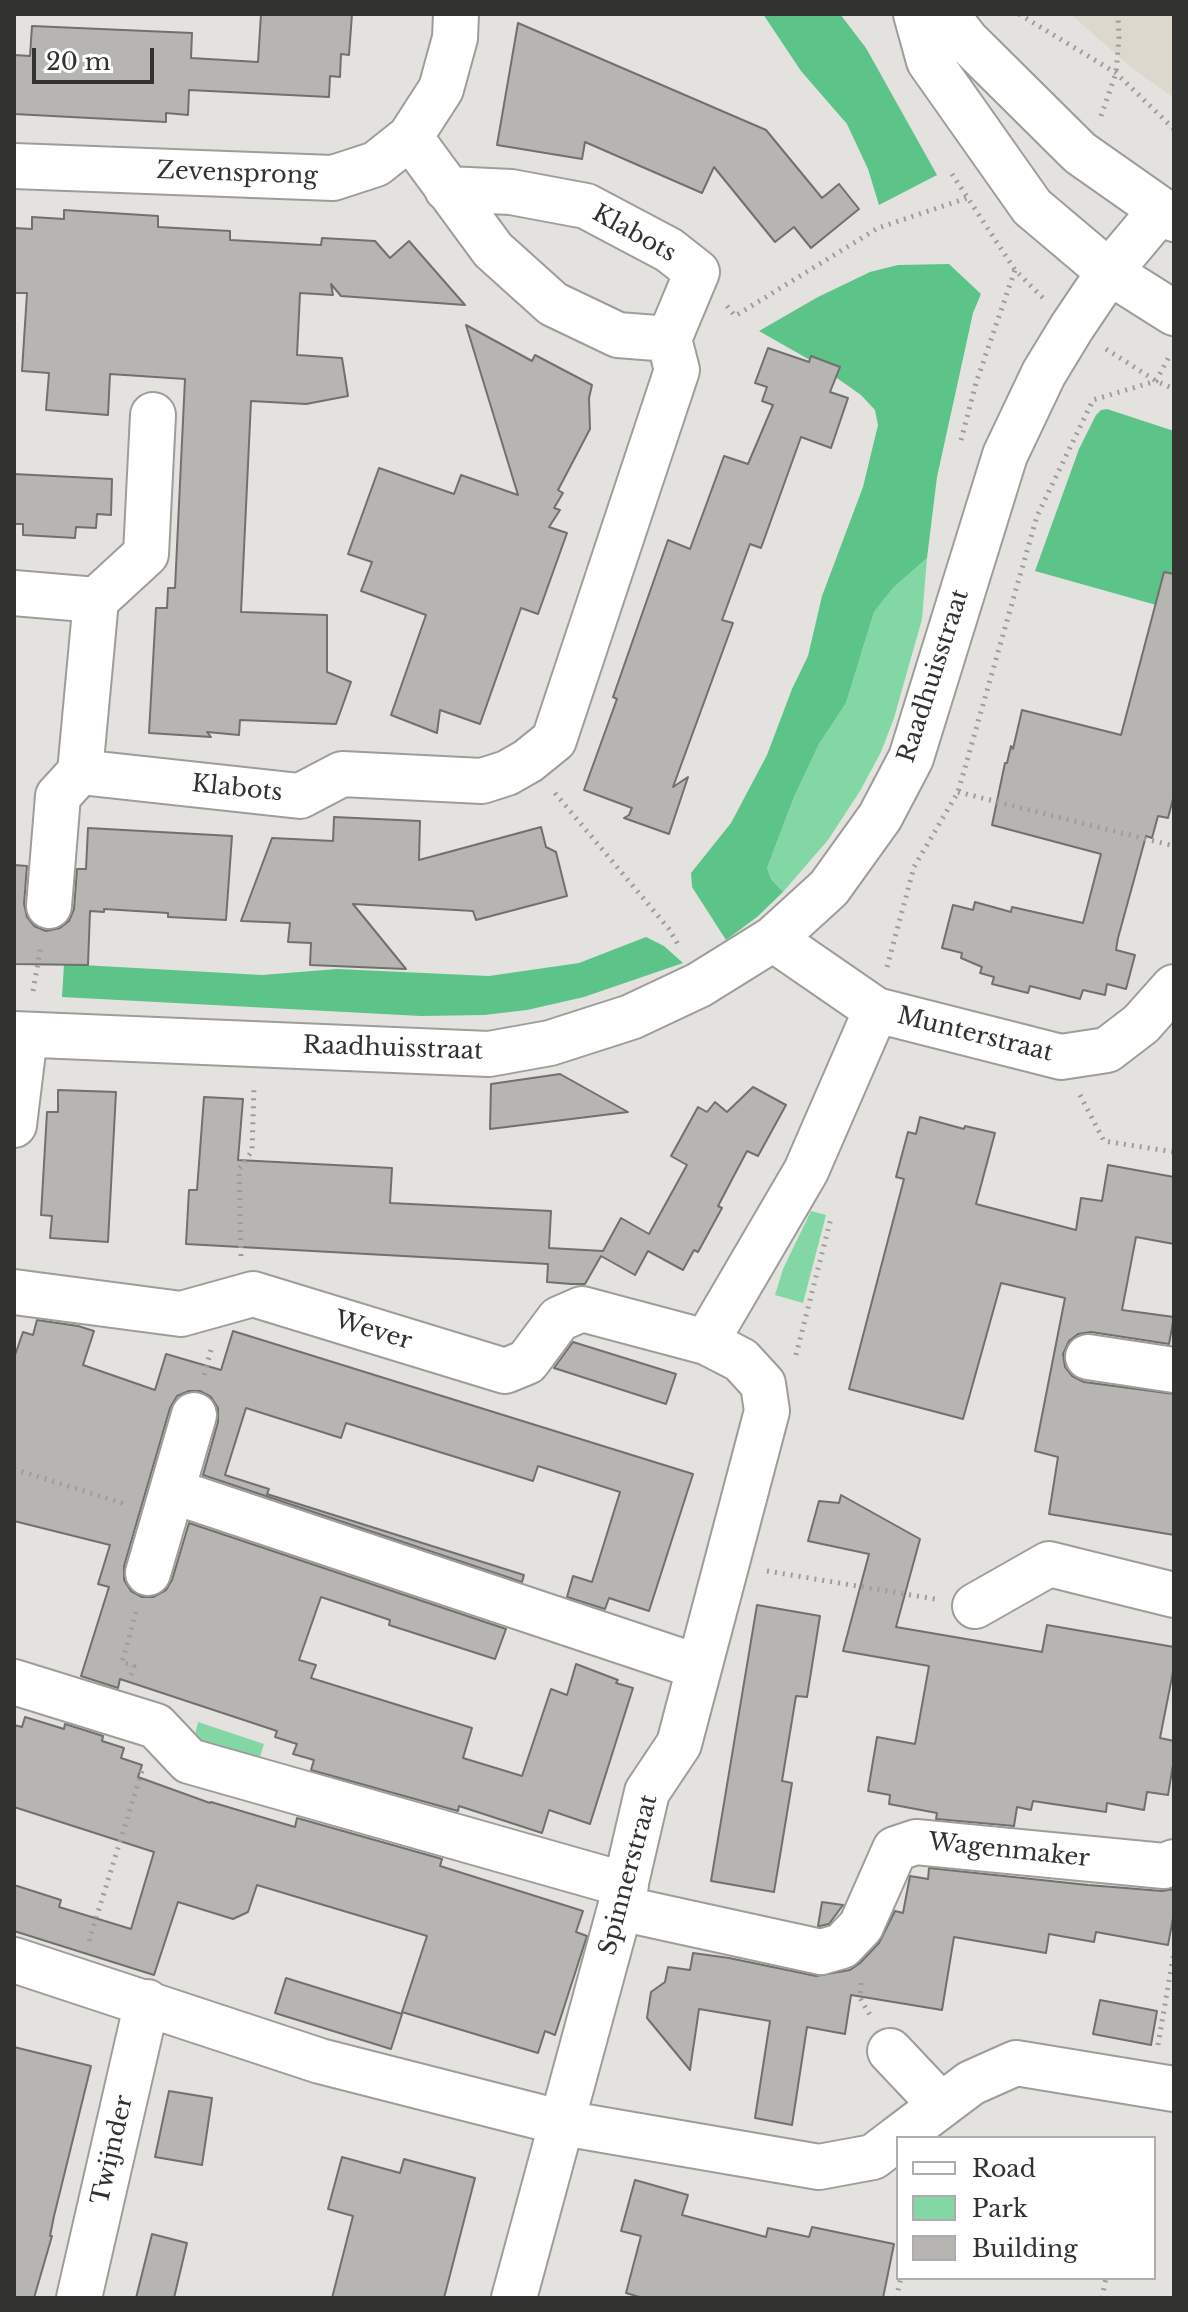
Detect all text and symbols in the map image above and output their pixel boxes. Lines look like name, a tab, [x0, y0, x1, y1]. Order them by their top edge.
scale bar	[36, 32, 158, 82]
text: 20 m	[46, 47, 111, 76]
street label: Zevensprong	[156, 157, 318, 191]
street label: Klabots	[587, 199, 681, 269]
street label: Raadhuisstraat	[892, 586, 976, 766]
street label: Klabots	[190, 770, 284, 808]
street label: Munterstraat	[894, 1002, 1056, 1068]
street label: Raadhuisstraat	[302, 1031, 484, 1067]
street label: Wever	[331, 1306, 415, 1356]
street label: Spinnerstraat	[594, 1791, 664, 1959]
street label: Wagenmaker	[927, 1828, 1091, 1874]
street label: Twijnder	[86, 2092, 140, 2208]
legend	[896, 2136, 1156, 2280]
text: Road	[972, 2154, 1036, 2183]
text: Park	[972, 2194, 1028, 2223]
text: Building	[972, 2234, 1078, 2263]

